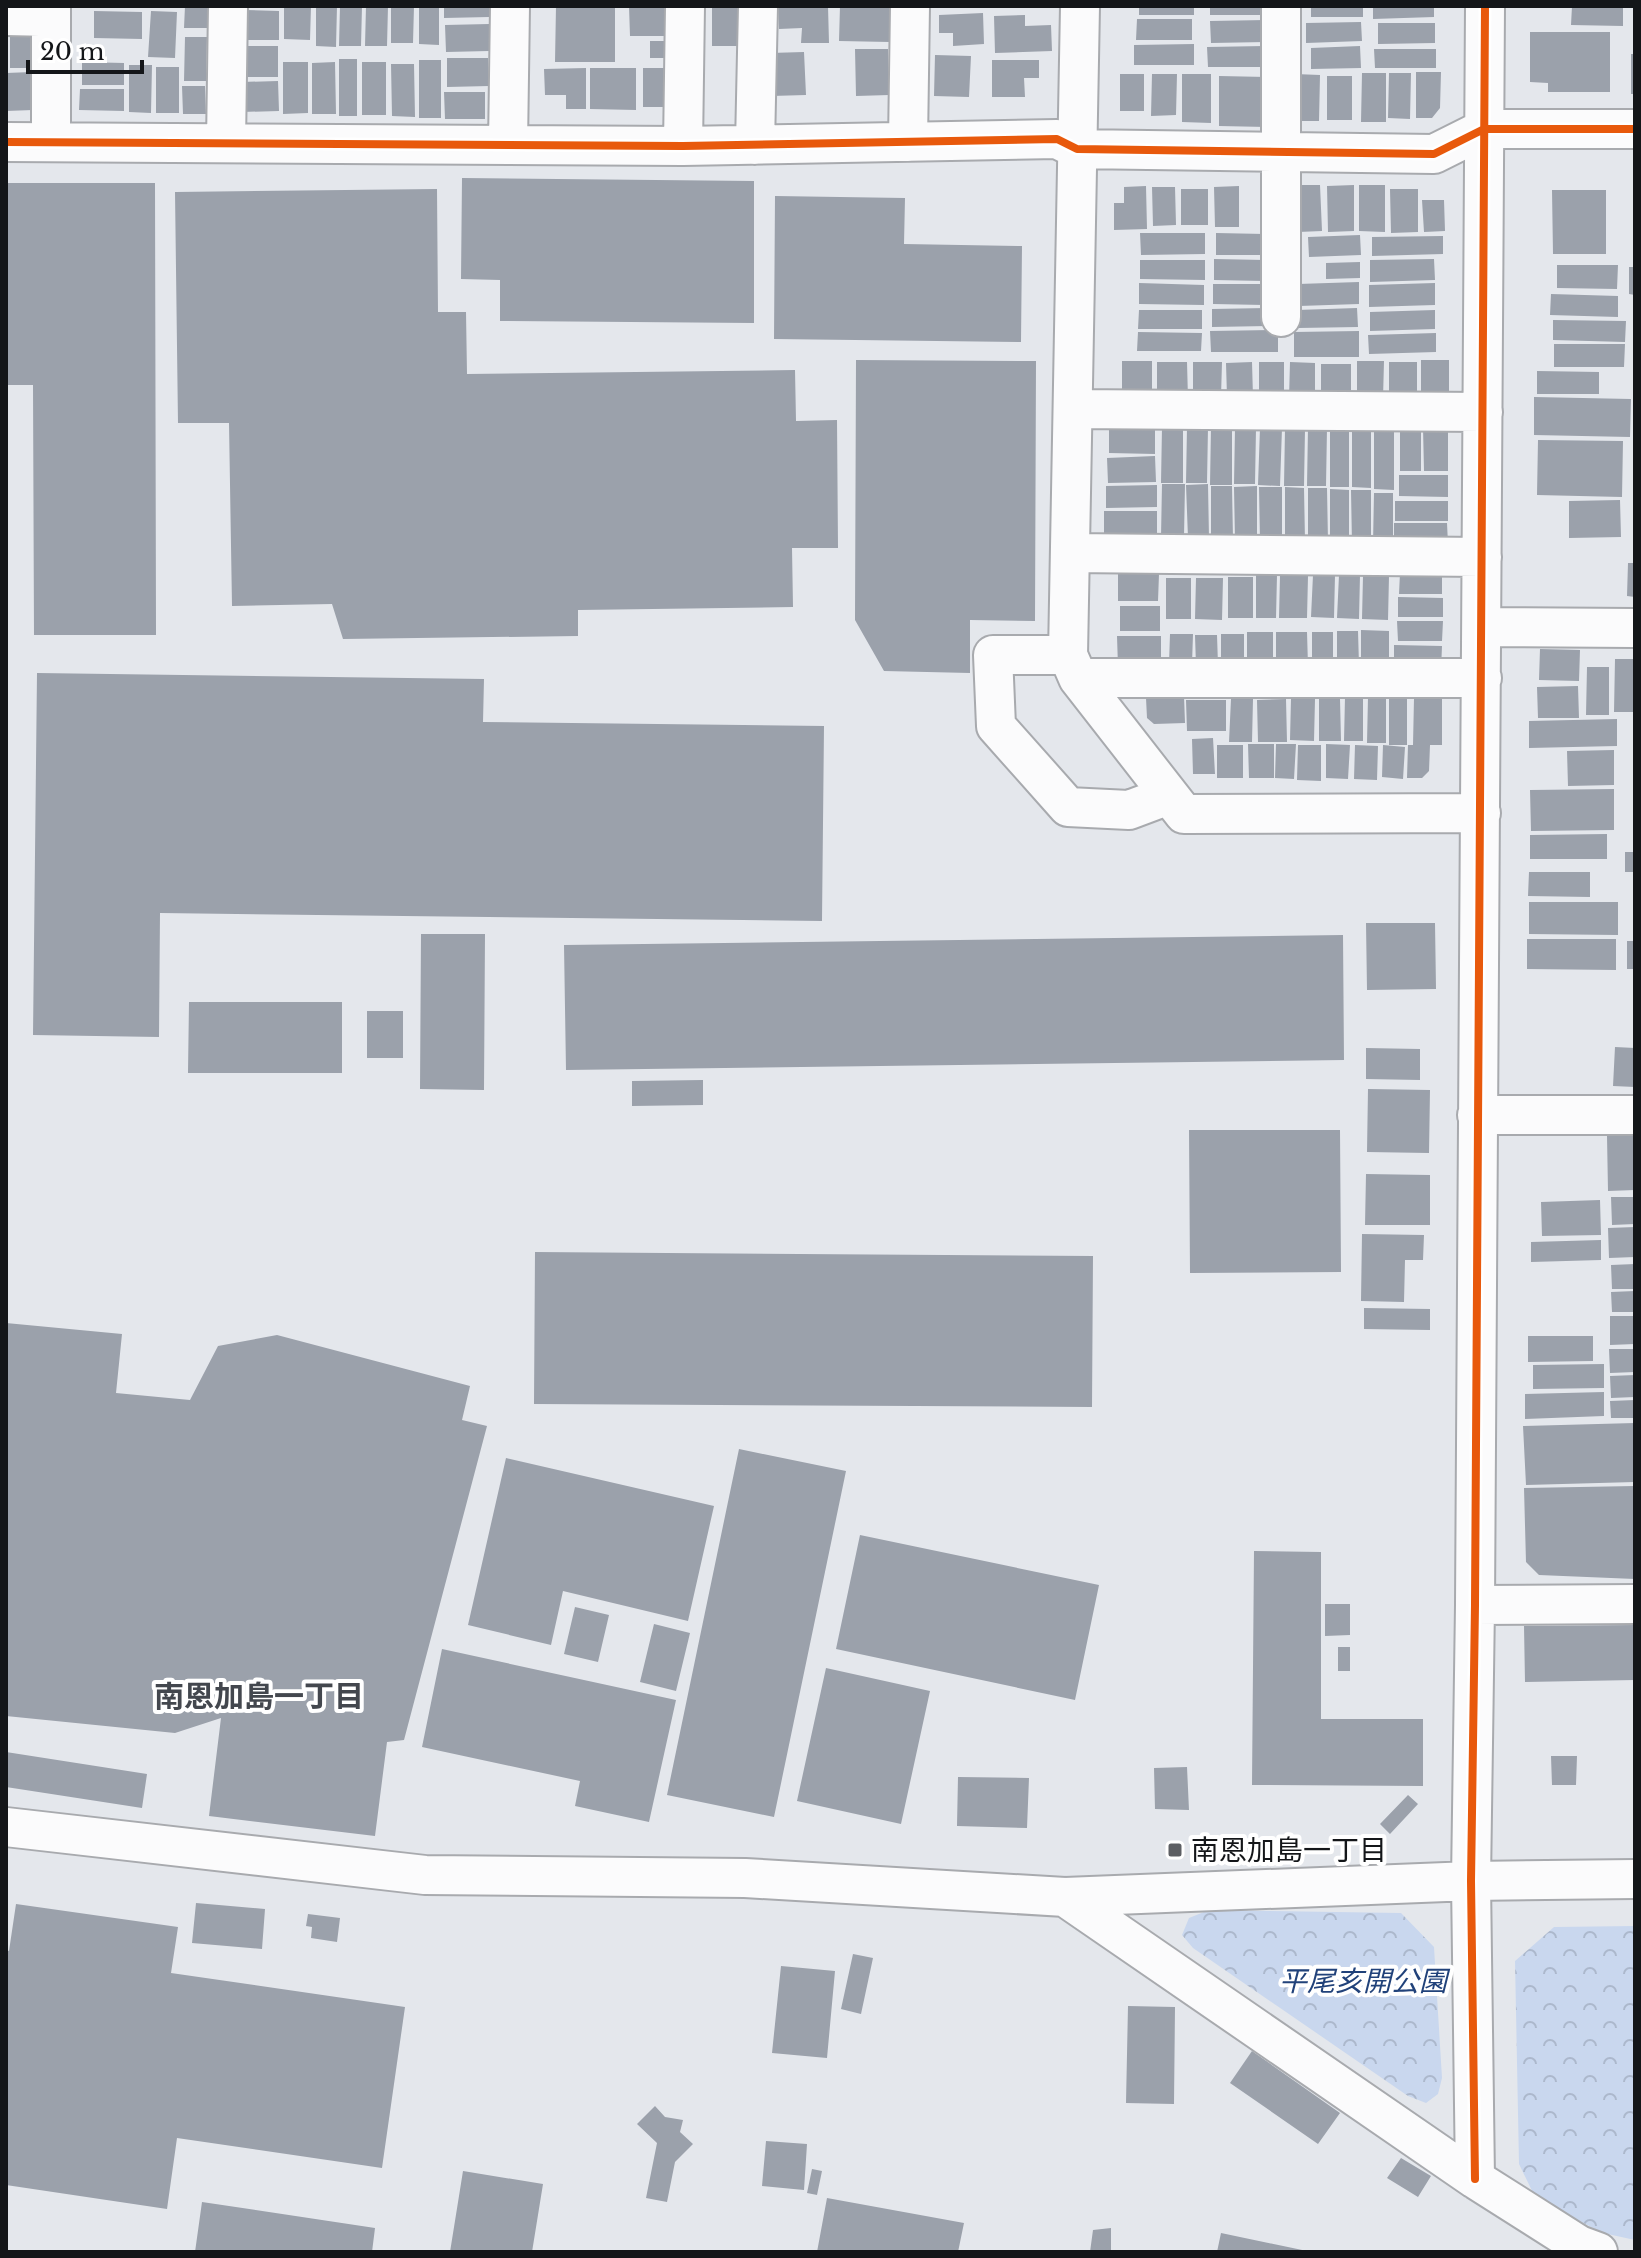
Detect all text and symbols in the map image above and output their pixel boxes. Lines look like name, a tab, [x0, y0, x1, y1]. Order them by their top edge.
scale bar	[28, 24, 142, 74]
text: 20 m	[40, 37, 105, 66]
district label: 南恩加島一丁目	[154, 1678, 364, 1715]
place label: 南恩加島一丁目	[1191, 1833, 1387, 1868]
marker: 南恩加島一丁目	[1166, 1841, 1184, 1859]
park label: 平尾亥開公園	[1279, 1964, 1451, 1999]

